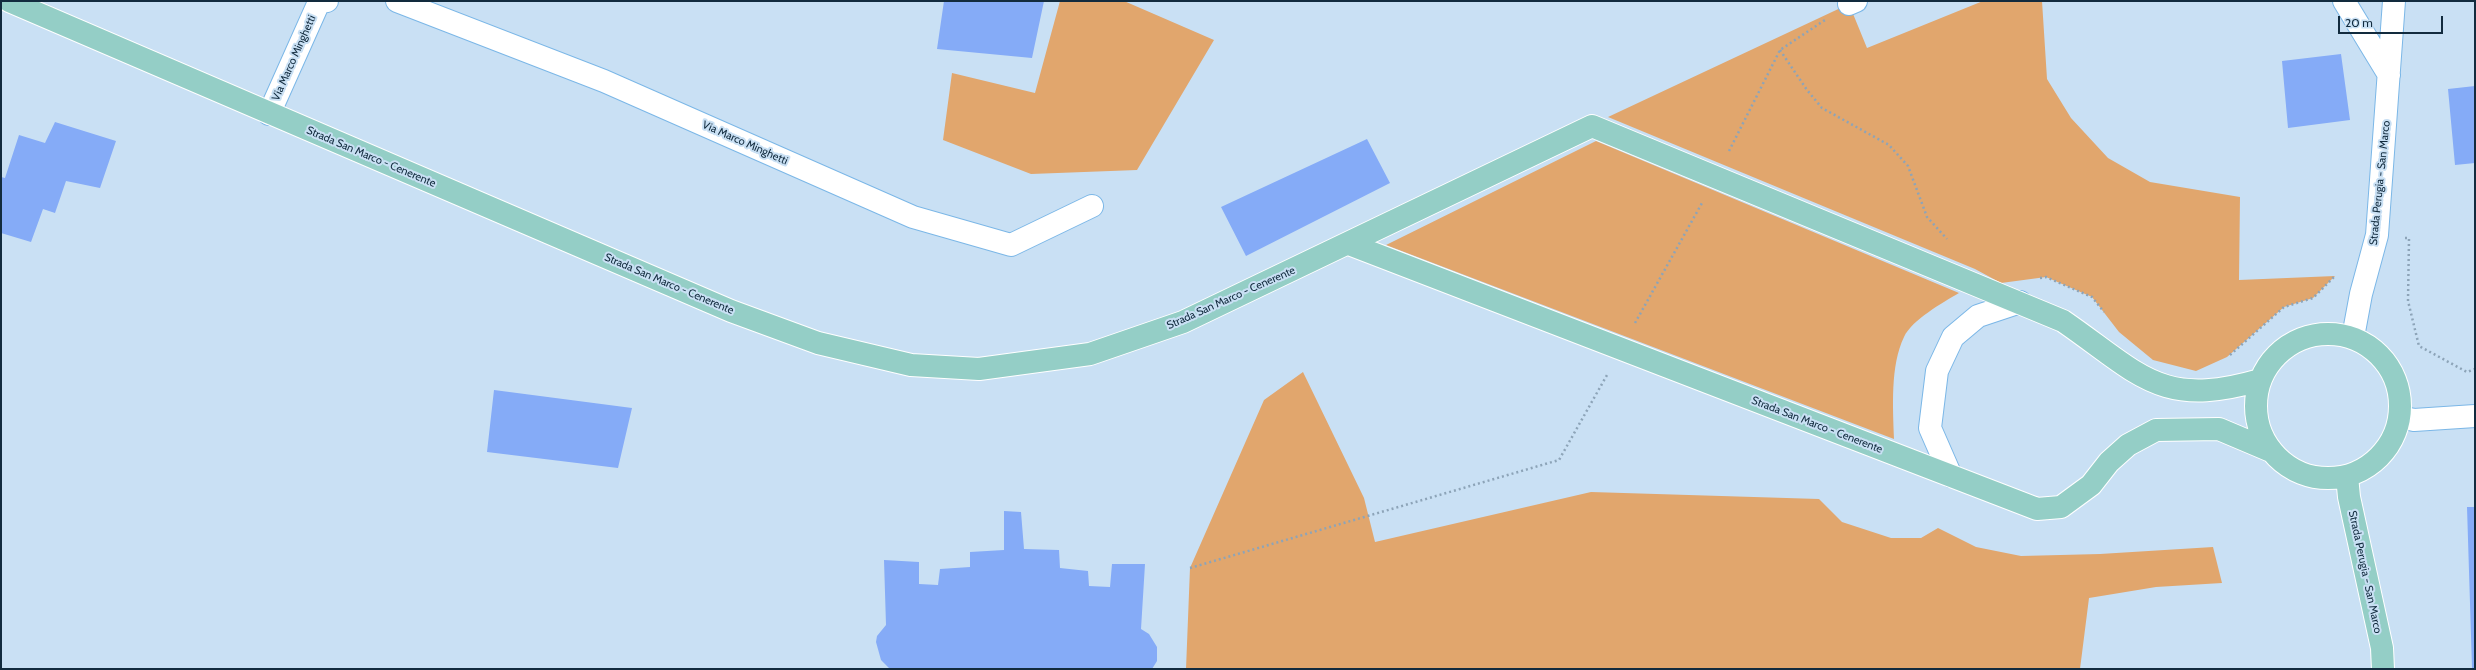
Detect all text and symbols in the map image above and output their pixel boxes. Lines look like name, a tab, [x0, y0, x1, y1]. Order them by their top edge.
scale bar	[2340, 8, 2445, 34]
street label: Via Marco Minghetti	[269, 13, 319, 103]
text: 20 m	[2345, 15, 2373, 30]
street label: Via Marco Minghetti	[700, 118, 790, 168]
street label: Strada Perugia - San Marco	[2367, 120, 2393, 246]
street label: Strada San Marco - Cenerente	[304, 124, 438, 190]
street label: Strada San Marco - Cenerente	[602, 251, 736, 317]
street label: Strada San Marco - Cenerente	[1165, 264, 1297, 332]
street label: Strada San Marco - Cenerente	[1750, 394, 1884, 456]
street label: Strada Perugia - San Marco	[2346, 509, 2384, 635]

